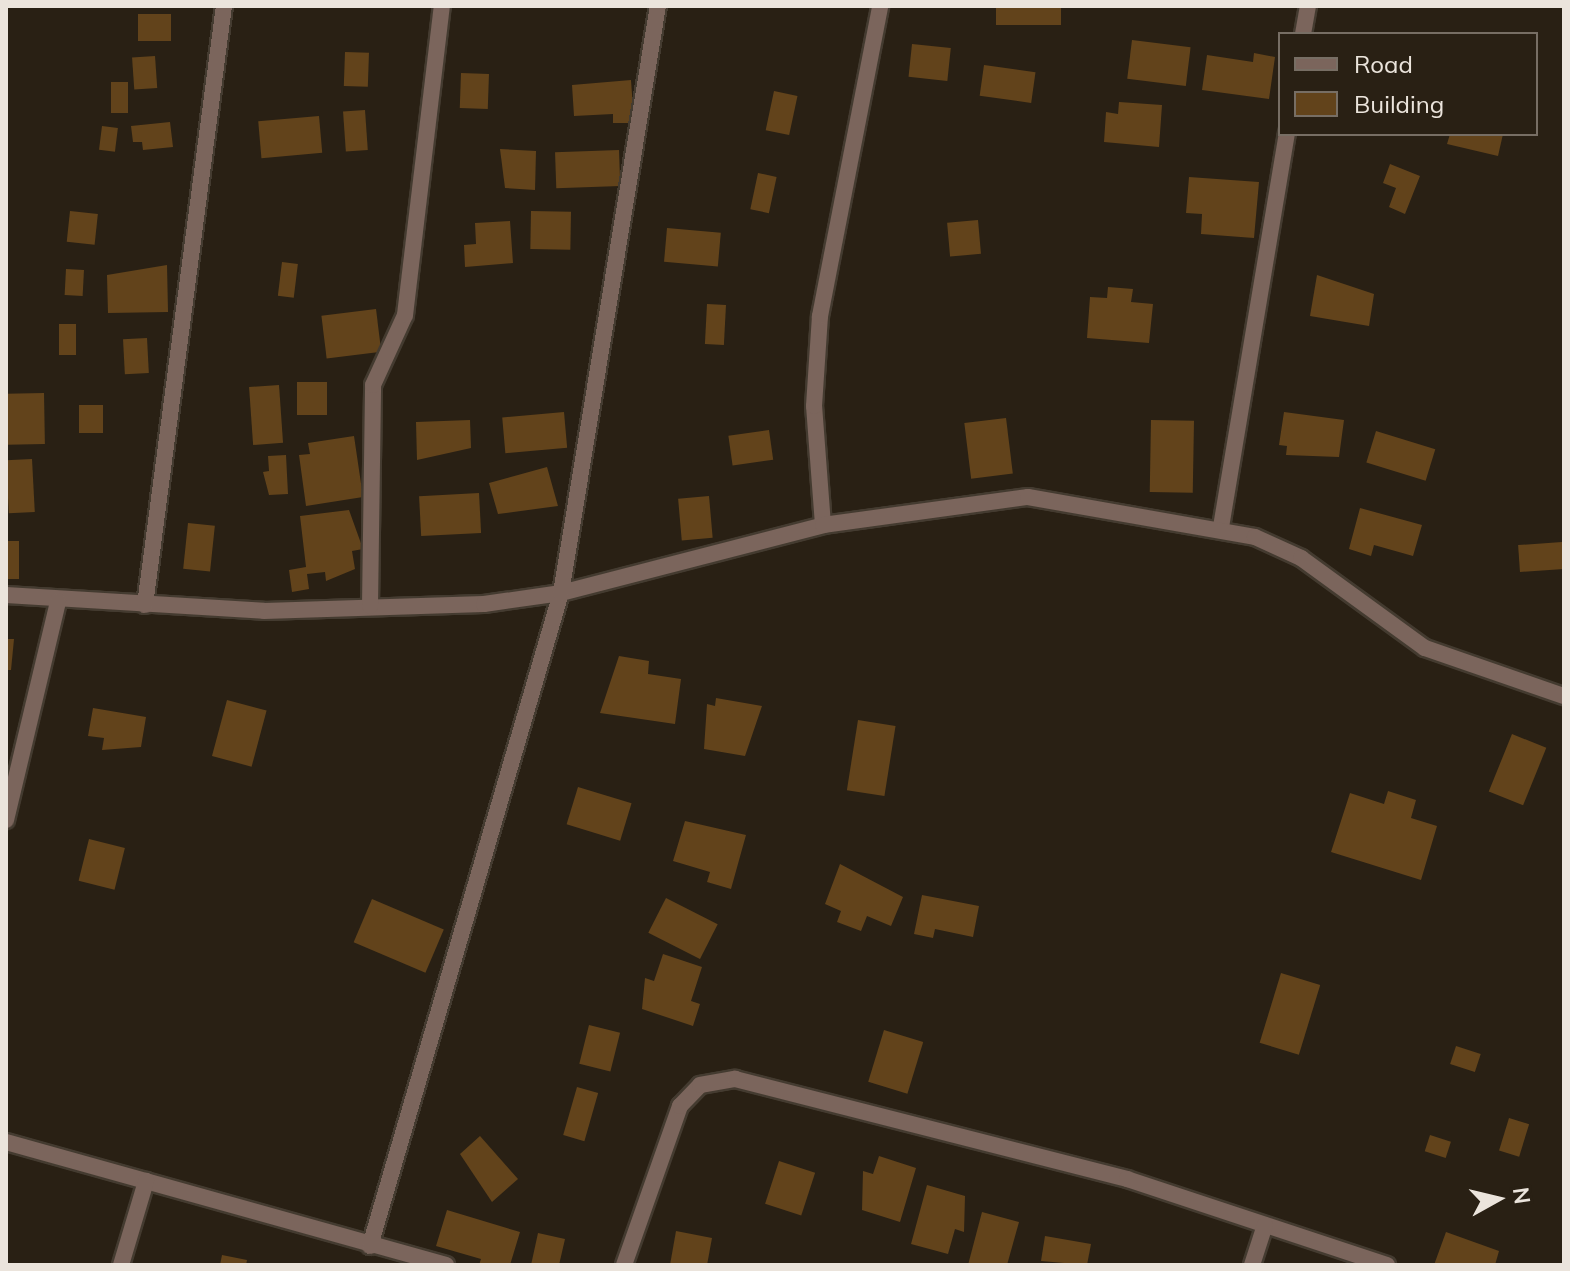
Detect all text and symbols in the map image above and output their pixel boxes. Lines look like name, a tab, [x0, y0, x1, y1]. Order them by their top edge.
legend	[1278, 32, 1538, 136]
text: Road	[1354, 49, 1413, 79]
text: Building	[1354, 89, 1444, 119]
north arrow	[1458, 1159, 1538, 1239]
text: N	[1507, 1185, 1537, 1206]

